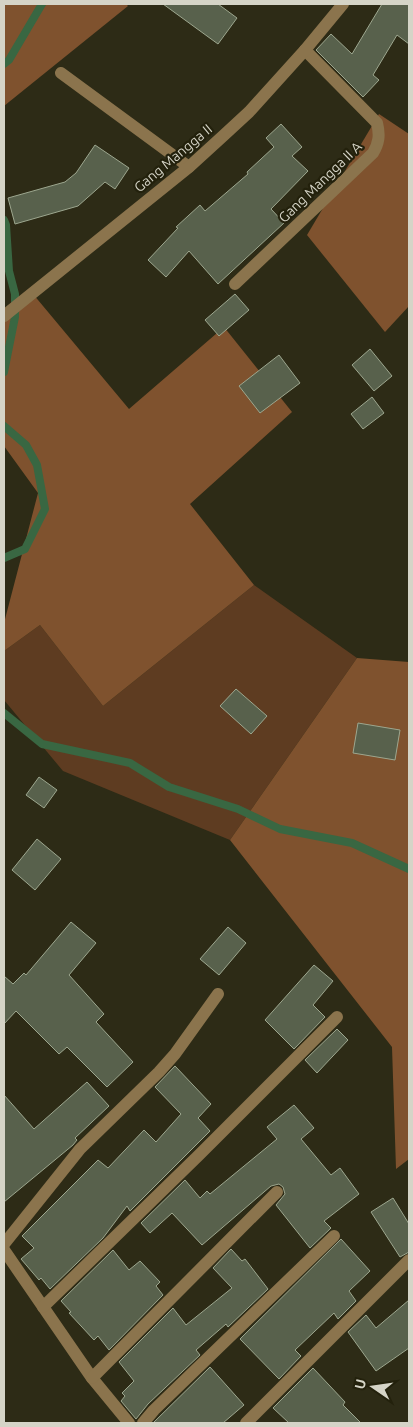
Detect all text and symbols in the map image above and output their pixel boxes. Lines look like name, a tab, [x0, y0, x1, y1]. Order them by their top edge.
street label: Gang Mangga II	[131, 121, 215, 195]
street label: Gang Mangga II A	[275, 138, 365, 226]
north arrow	[348, 1362, 398, 1412]
text: U	[351, 1377, 369, 1391]

